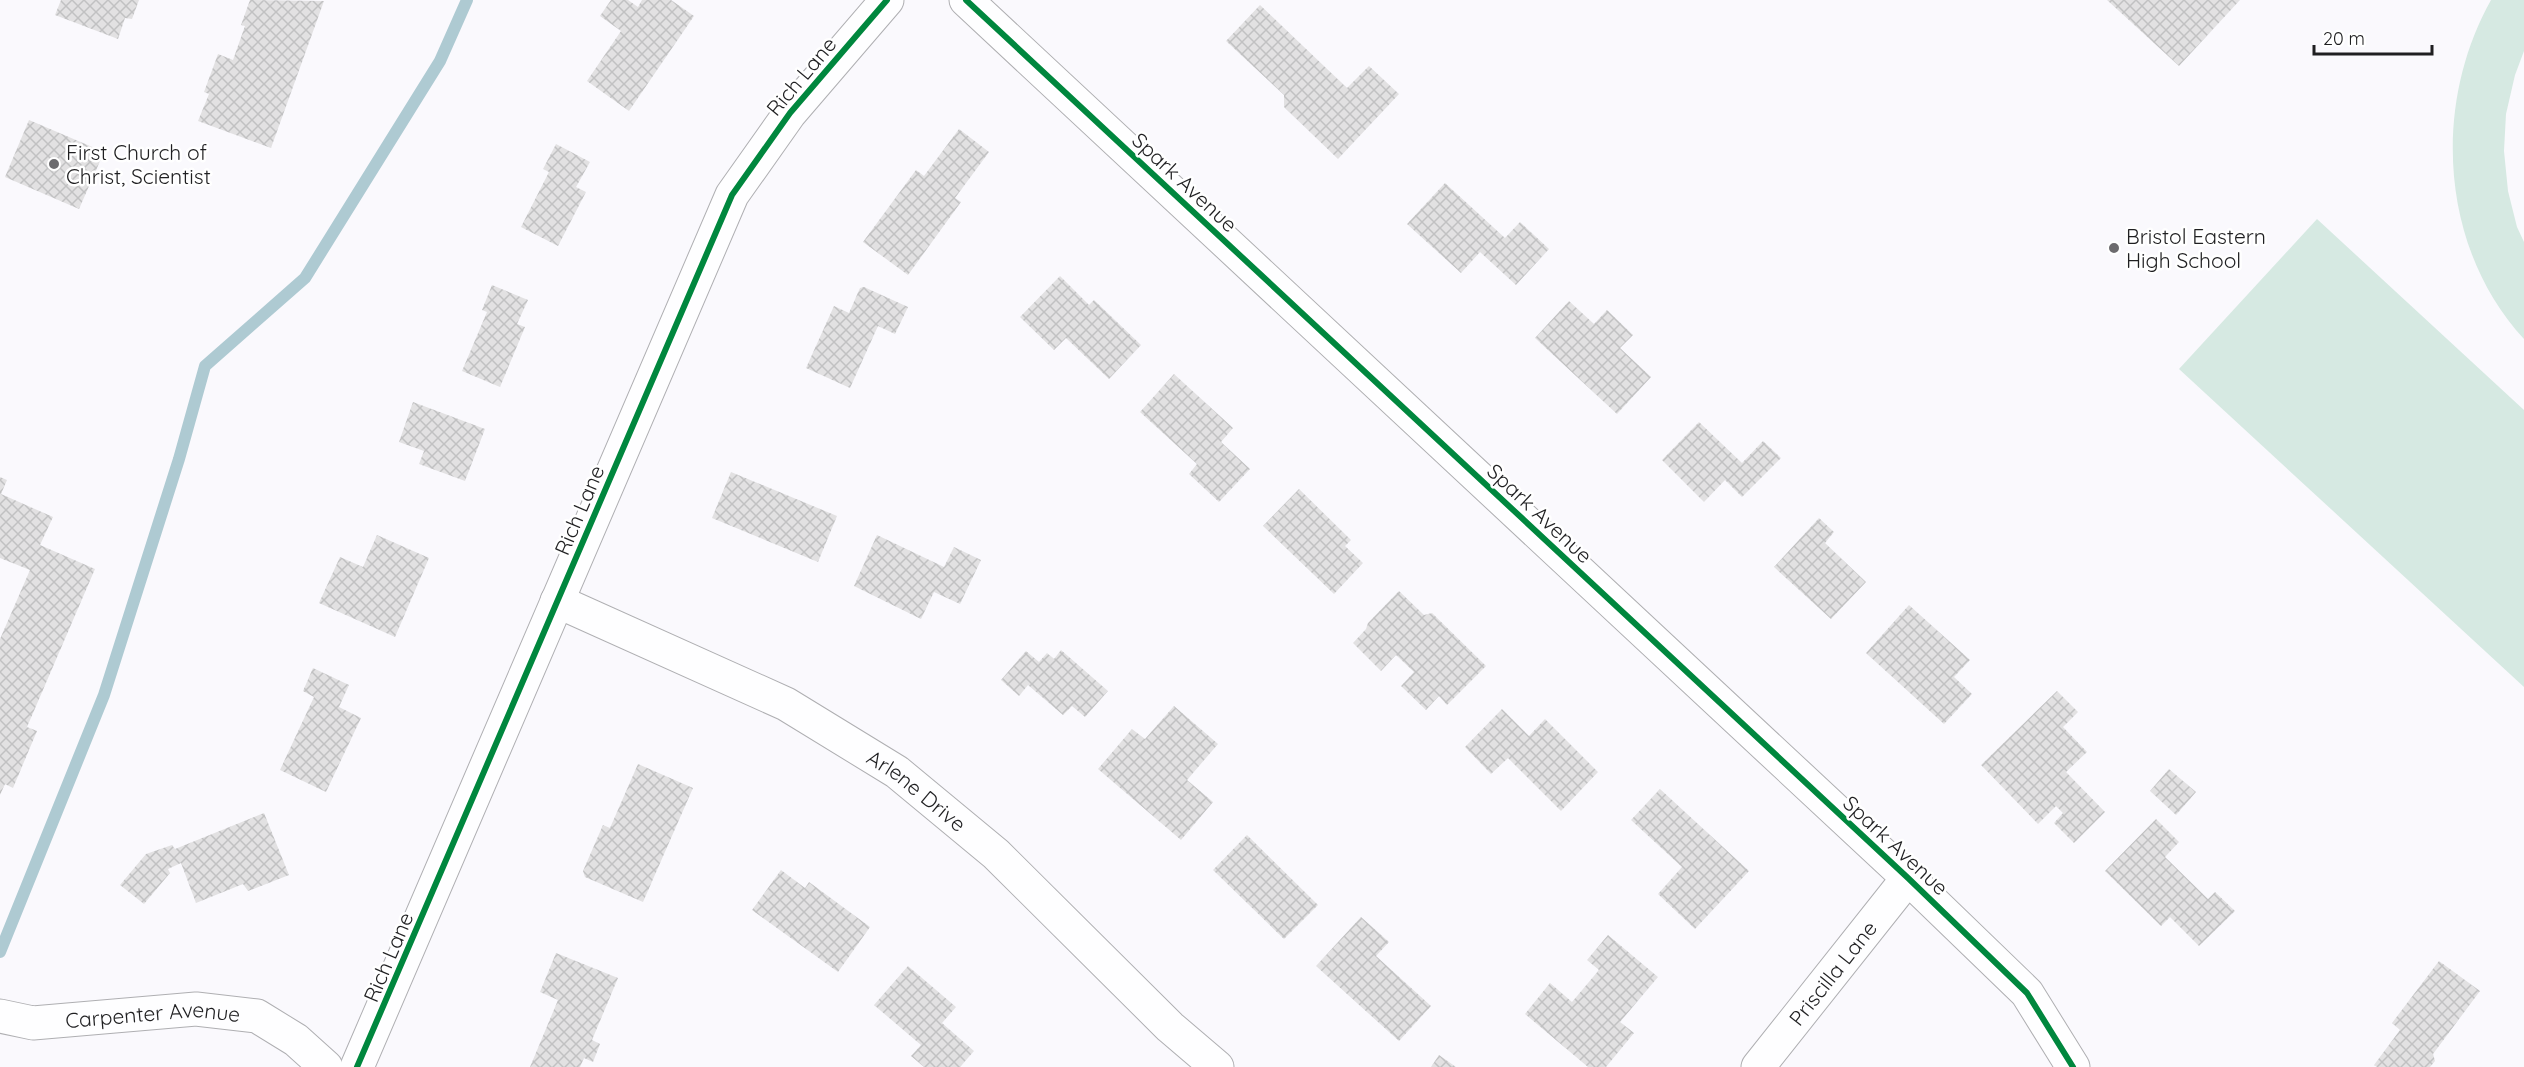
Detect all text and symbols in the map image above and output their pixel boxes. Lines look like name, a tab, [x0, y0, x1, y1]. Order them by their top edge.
scale bar	[2314, 18, 2432, 56]
text: 20 m	[2323, 27, 2365, 50]
street label: Rich Lane	[761, 31, 841, 121]
street label: Spark Avenue	[1127, 127, 1243, 237]
place label: First Church of Christ, Scientist	[66, 139, 211, 189]
marker: First Church of Christ, Scientist	[47, 157, 61, 171]
place label: Bristol Eastern High School	[2126, 223, 2266, 273]
marker: Bristol Eastern High School	[2107, 241, 2121, 255]
street label: Spark Avenue	[1482, 458, 1598, 568]
street label: Rich Lane	[548, 461, 610, 559]
street label: Arlene Drive	[862, 744, 972, 837]
street label: Spark Avenue	[1838, 790, 1954, 900]
street label: Rich Lane	[357, 908, 419, 1006]
street label: Priscilla Lane	[1783, 915, 1882, 1031]
street label: Carpenter Avenue	[64, 996, 242, 1033]

